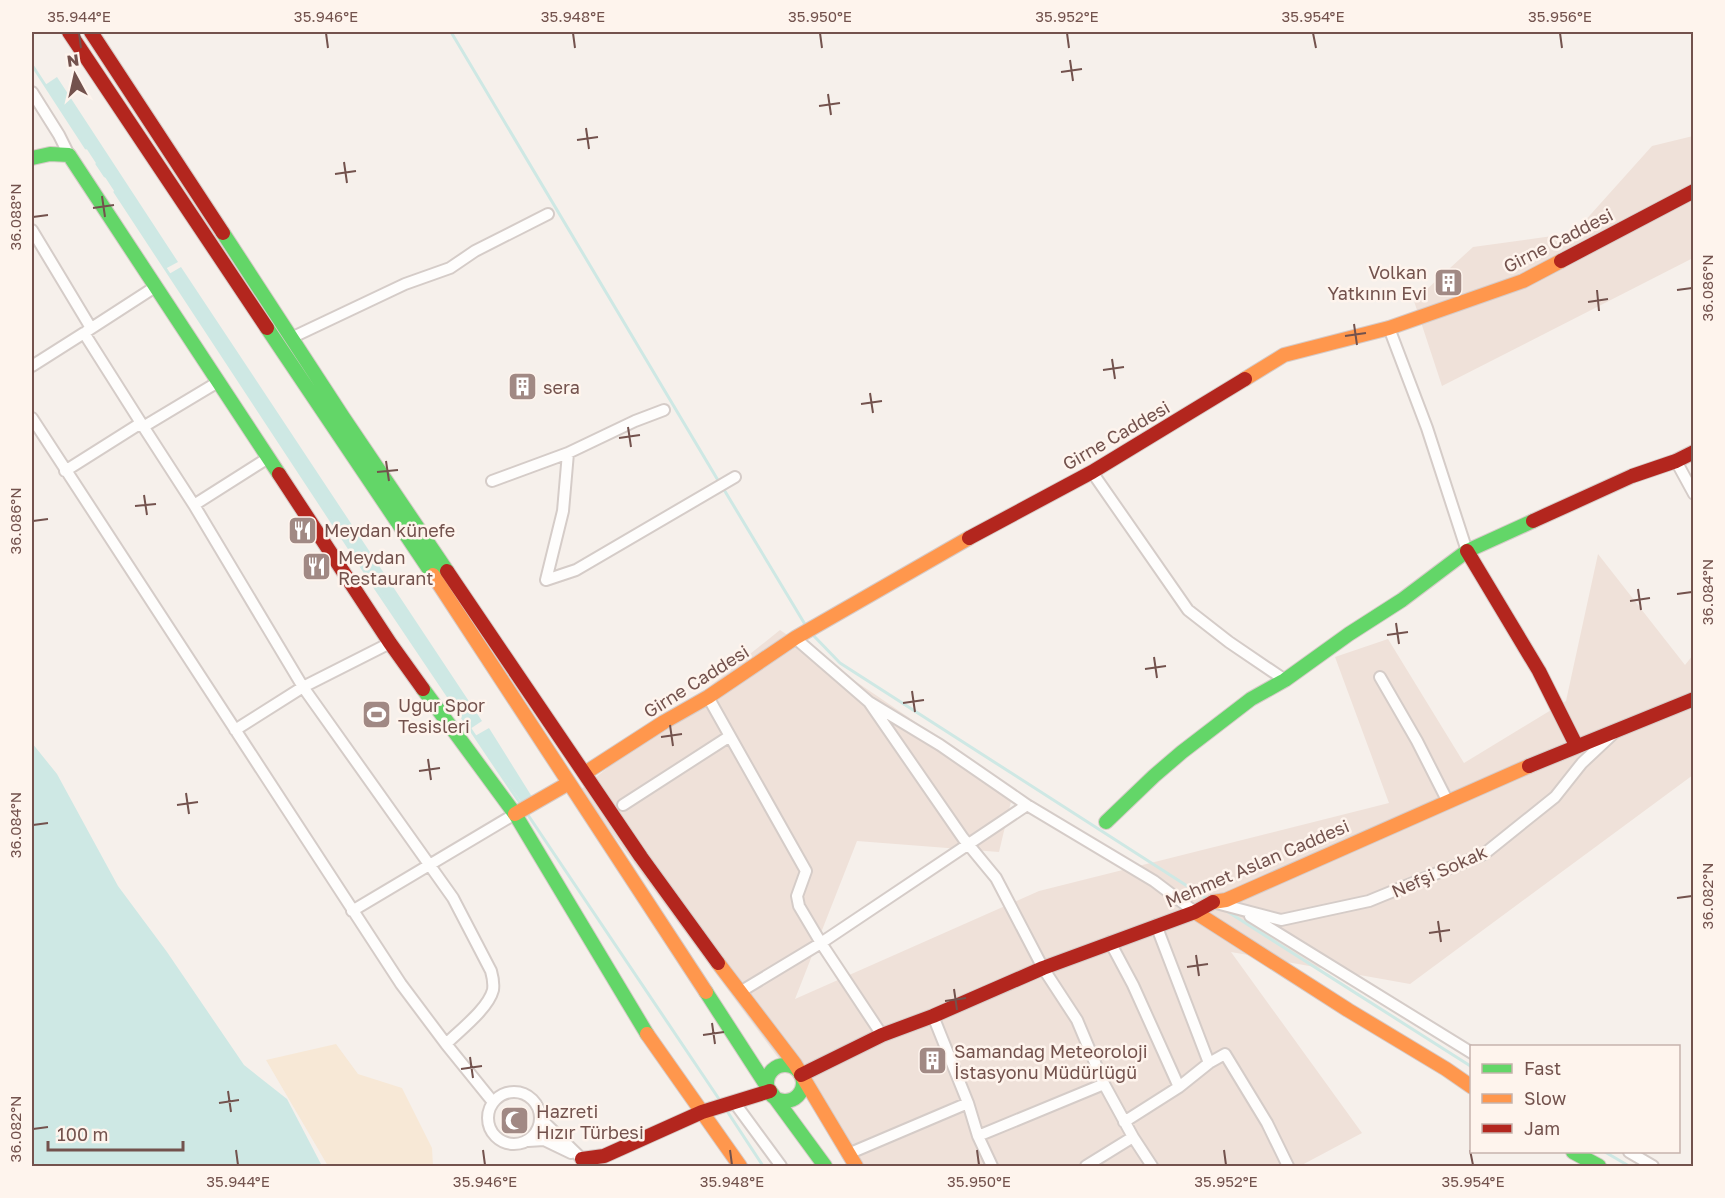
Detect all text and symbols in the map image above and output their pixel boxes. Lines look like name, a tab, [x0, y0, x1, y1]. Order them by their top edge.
text: 35.944°E	[47, 7, 111, 25]
text: 35.946°E	[294, 7, 358, 25]
text: 35.948°E	[541, 7, 605, 25]
text: 35.950°E	[788, 7, 852, 25]
text: 35.952°E	[1035, 7, 1099, 25]
text: 35.954°E	[1281, 7, 1345, 25]
text: 35.956°E	[1528, 7, 1592, 25]
north arrow	[45, 45, 105, 105]
text: N	[65, 49, 80, 71]
text: 36.088°N	[6, 183, 24, 251]
street label: Girne Caddesi	[1500, 203, 1616, 277]
text: 36.086°N	[1698, 254, 1716, 322]
place label: Volkan Yatkının Evi	[1328, 261, 1427, 304]
building icon: Volkan Yatkının Evi	[1432, 266, 1464, 298]
building icon: sera	[506, 371, 538, 403]
place label: sera	[543, 376, 580, 398]
street label: Girne Caddesi	[1059, 395, 1173, 475]
text: 36.086°N	[6, 487, 24, 555]
restaurant icon: Meydan künefe	[287, 514, 319, 546]
place label: Meydan künefe	[324, 519, 455, 541]
place label: Meydan Restaurant	[338, 546, 433, 589]
restaurant icon: Meydan Restaurant	[301, 551, 333, 583]
text: 36.084°N	[1698, 559, 1716, 625]
street label: Girne Caddesi	[639, 640, 753, 722]
place label: Uğur Spor Tesisleri	[398, 694, 485, 737]
sports icon: Uğur Spor Tesisleri	[361, 699, 393, 731]
text: 36.084°N	[6, 792, 24, 858]
street label: Mehmet Aslan Caddesi	[1162, 814, 1352, 912]
street label: Nefşi Sokak	[1388, 840, 1490, 902]
text: 36.082°N	[1698, 863, 1716, 929]
place label: Samandağ Meteoroloji İstasyonu Müdürlüğü	[954, 1040, 1148, 1083]
building icon: Samandağ Meteoroloji İstasyonu Müdürlüğü	[917, 1045, 949, 1077]
legend	[1470, 1045, 1680, 1153]
text: Fast	[1524, 1057, 1561, 1079]
text: Slow	[1524, 1087, 1567, 1109]
text: 36.082°N	[6, 1096, 24, 1162]
place label: Hazreti Hızır Türbesi	[536, 1100, 644, 1143]
mosque icon: Hazreti Hızır Türbesi	[499, 1105, 531, 1137]
scale bar	[48, 1114, 183, 1152]
text: Jam	[1524, 1117, 1560, 1139]
text: 100 m	[57, 1123, 108, 1145]
text: 35.944°E	[206, 1172, 270, 1190]
text: 35.946°E	[453, 1172, 517, 1190]
text: 35.948°E	[700, 1172, 764, 1190]
text: 35.950°E	[947, 1172, 1011, 1190]
text: 35.952°E	[1194, 1172, 1258, 1190]
text: 35.954°E	[1441, 1172, 1505, 1190]

